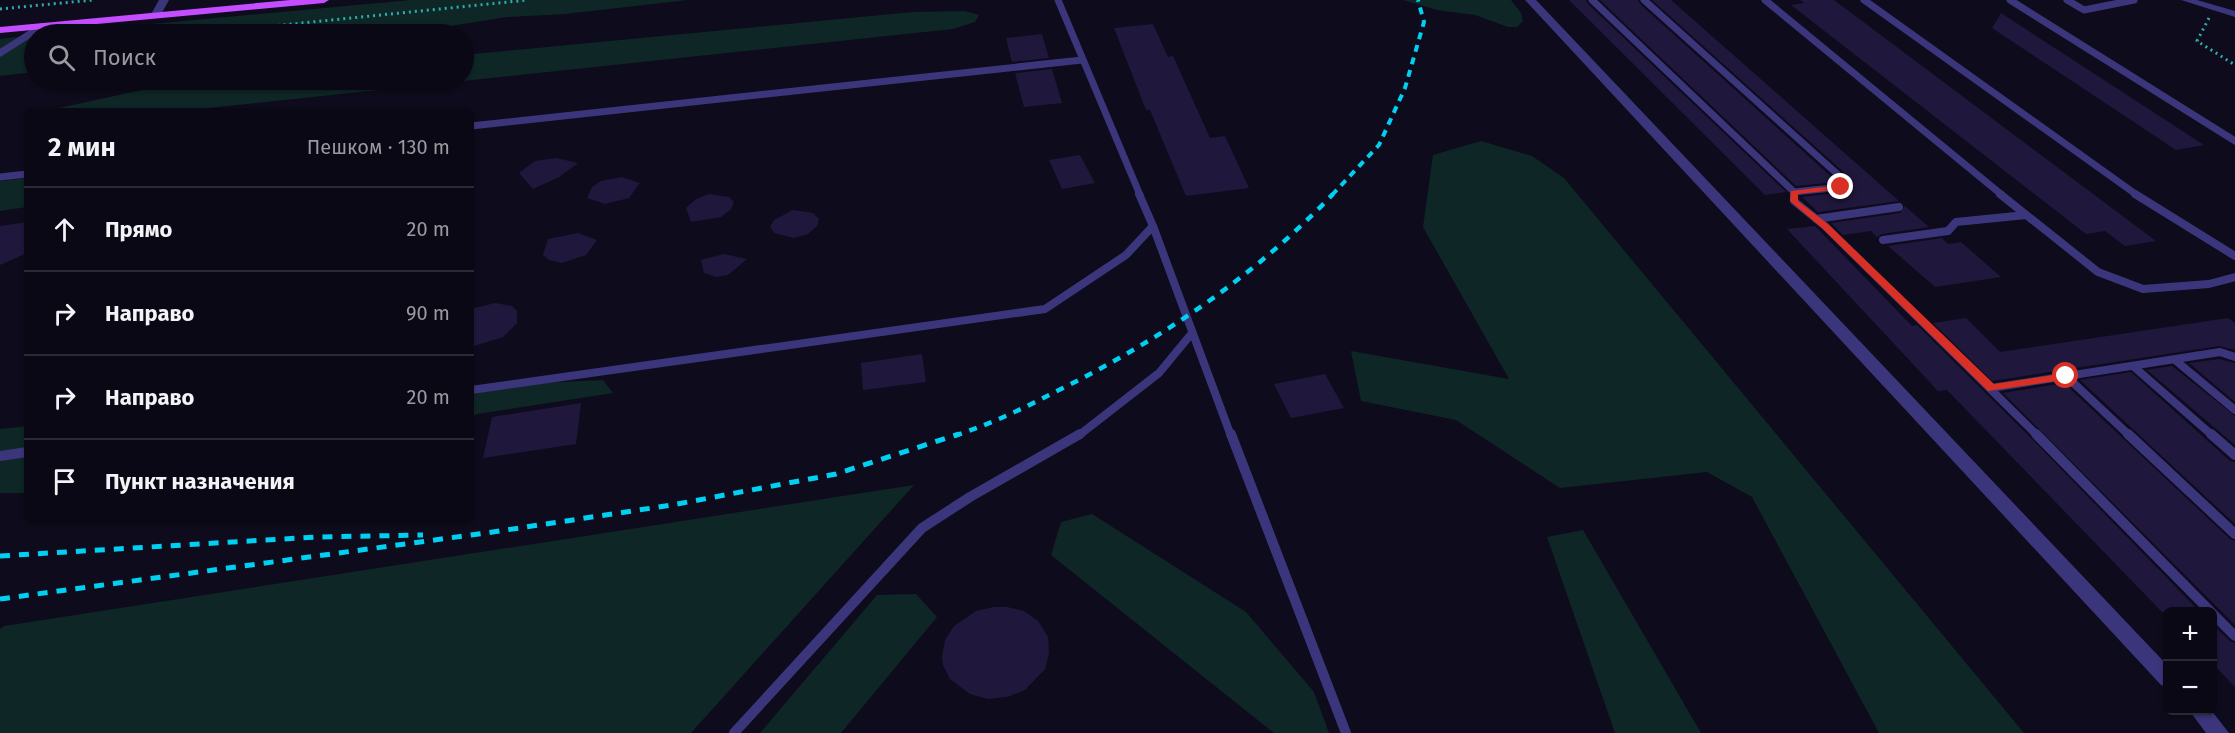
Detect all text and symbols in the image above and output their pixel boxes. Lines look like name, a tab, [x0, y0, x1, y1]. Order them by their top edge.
search box	[24, 24, 474, 90]
icon: search	[45, 41, 78, 74]
text: Поиск	[93, 44, 156, 71]
text: 2 мин	[48, 132, 116, 163]
text: Пешком · 130 m	[307, 135, 450, 159]
route end	[1827, 173, 1853, 199]
icon: ahead	[48, 213, 81, 246]
text: Прямо	[105, 216, 172, 243]
text: 20 m	[407, 217, 450, 241]
icon: right	[48, 297, 81, 330]
text: Направо	[105, 300, 194, 327]
text: 90 m	[406, 301, 450, 325]
route start	[2052, 362, 2078, 388]
icon: right	[48, 381, 81, 414]
text: Направо	[105, 384, 194, 411]
text: 20 m	[407, 385, 450, 409]
icon: arrive	[48, 465, 81, 498]
text: Пункт назначения	[105, 468, 295, 495]
map controls	[2163, 607, 2217, 715]
button: +	[2163, 607, 2217, 661]
button: −	[2163, 661, 2217, 715]

